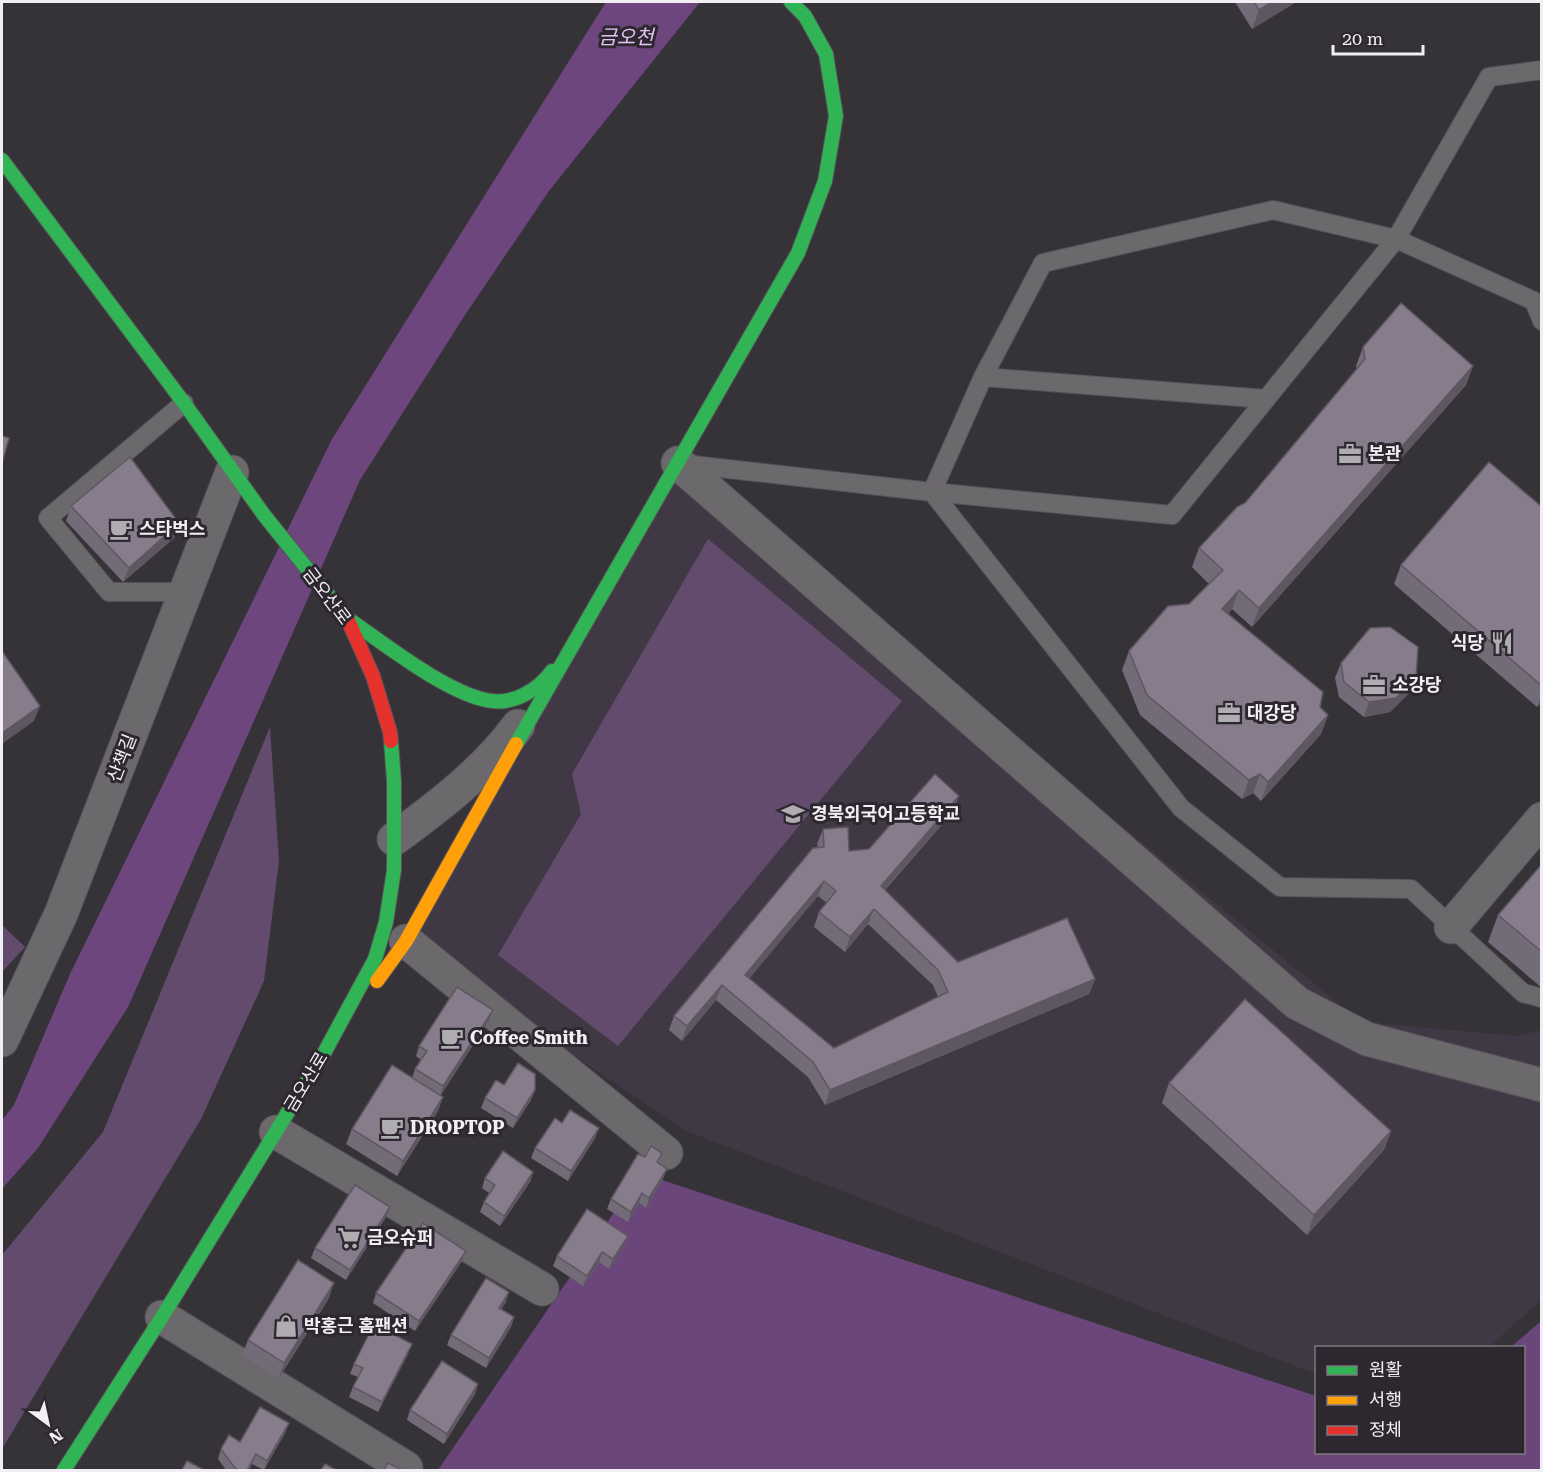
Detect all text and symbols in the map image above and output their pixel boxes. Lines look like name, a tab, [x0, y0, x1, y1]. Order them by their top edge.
scale bar	[1333, 18, 1423, 56]
water label: 금오천	[598, 25, 656, 49]
text: 20 m	[1342, 28, 1383, 49]
office icon: 본관	[1337, 441, 1363, 467]
place label: 본관	[1368, 443, 1402, 464]
cafe icon: 스타벅스	[108, 516, 134, 542]
place label: 스타벅스	[139, 518, 205, 539]
street label: 금오산로	[299, 563, 356, 628]
restaurant icon: 식당	[1489, 630, 1515, 656]
place label: 식당	[1451, 632, 1484, 653]
office icon: 소강당	[1361, 672, 1387, 698]
place label: 소강당	[1392, 674, 1442, 695]
office icon: 대강당	[1216, 700, 1242, 726]
place label: 대강당	[1247, 702, 1297, 723]
street label: 산책길	[103, 731, 140, 785]
school or university icon: 경북외국어고등학교	[780, 801, 806, 827]
place label: 경북외국어고등학교	[811, 803, 960, 824]
cafe icon: Coffee Smith	[439, 1025, 465, 1051]
place label: Coffee Smith	[470, 1027, 588, 1048]
street label: 금오산로	[280, 1048, 332, 1116]
cafe icon: DROPTOP	[379, 1115, 405, 1141]
place label: DROPTOP	[410, 1117, 505, 1138]
supermarket icon: 금오슈퍼	[336, 1225, 362, 1251]
place label: 금오슈퍼	[367, 1227, 433, 1248]
shop icon: 박홍근 홈팬션	[273, 1313, 299, 1339]
place label: 박홍근 홈팬션	[304, 1315, 408, 1336]
legend	[1315, 1346, 1525, 1454]
text: 원활	[1369, 1359, 1402, 1380]
text: 서행	[1369, 1389, 1402, 1410]
north arrow	[18, 1394, 78, 1454]
text: 정체	[1369, 1419, 1402, 1440]
text: N	[46, 1425, 66, 1447]

